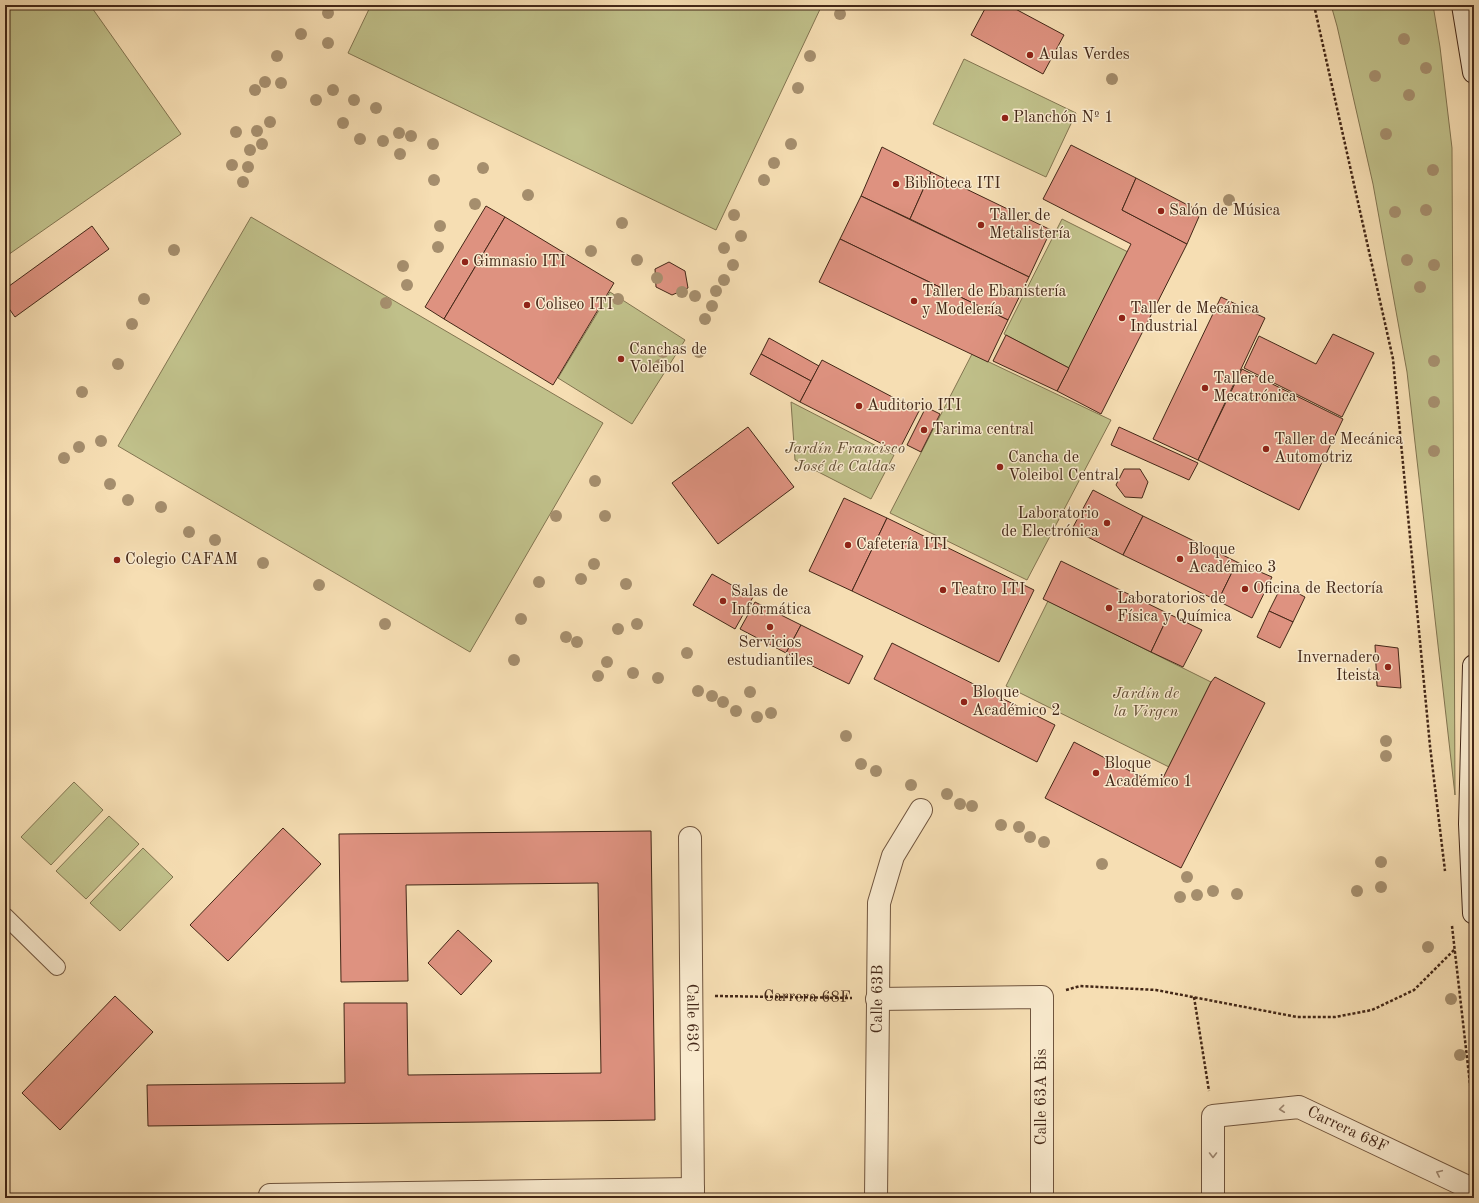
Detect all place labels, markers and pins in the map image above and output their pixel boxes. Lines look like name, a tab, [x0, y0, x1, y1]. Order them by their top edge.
place label: Aulas Verdes	[1038, 47, 1130, 63]
marker: Aulas Verdes	[1025, 50, 1035, 60]
place label: Planchón Nº 1	[1013, 110, 1114, 126]
marker: Planchón Nº 1	[1000, 113, 1010, 123]
place label: Biblioteca ITI	[904, 176, 1000, 192]
marker: Biblioteca ITI	[891, 179, 901, 189]
place label: Salón de Música	[1169, 203, 1281, 219]
marker: Salón de Música	[1156, 206, 1166, 216]
place label: Taller de Metalistería	[989, 208, 1071, 242]
marker: Taller de Metalistería	[976, 220, 986, 230]
place label: Gimnasio ITI	[473, 254, 566, 270]
marker: Gimnasio ITI	[460, 257, 470, 267]
place label: Taller de Ebanistería y Modelería	[922, 284, 1067, 318]
marker: Taller de Ebanistería y Modelería	[909, 296, 919, 306]
place label: Coliseo ITI	[535, 297, 613, 313]
marker: Coliseo ITI	[522, 300, 532, 310]
place label: Taller de Mecánica Industrial	[1130, 301, 1259, 335]
marker: Taller de Mecánica Industrial	[1117, 313, 1127, 323]
place label: Canchas de Voleibol	[629, 342, 707, 376]
marker: Canchas de Voleibol	[616, 354, 626, 364]
place label: Taller de Mecatrónica	[1213, 371, 1297, 405]
marker: Taller de Mecatrónica	[1200, 383, 1210, 393]
place label: Auditorio ITI	[867, 398, 961, 414]
marker: Auditorio ITI	[854, 401, 864, 411]
place label: Tarima central	[932, 422, 1034, 438]
marker: Tarima central	[919, 425, 929, 435]
place label: Taller de Mecánica Automotriz	[1274, 432, 1403, 466]
marker: Taller de Mecánica Automotriz	[1261, 444, 1271, 454]
place label: Cancha de Voleibol Central	[1008, 450, 1119, 484]
marker: Cancha de Voleibol Central	[995, 462, 1005, 472]
place label: Laboratorio de Electrónica	[1001, 506, 1099, 540]
marker: Laboratorio de Electrónica	[1102, 518, 1112, 528]
place label: Cafetería ITI	[856, 537, 948, 553]
marker: Cafetería ITI	[843, 540, 853, 550]
place label: Bloque Académico 3	[1188, 542, 1277, 576]
place label: Colegio CAFAM	[125, 552, 238, 568]
marker: Bloque Académico 3	[1175, 554, 1185, 564]
marker: Colegio CAFAM	[112, 555, 122, 565]
place label: Oficina de Rectoría	[1253, 581, 1383, 597]
place label: Teatro ITI	[951, 582, 1025, 598]
place label: Salas de Informática	[731, 584, 811, 618]
marker: Oficina de Rectoría	[1240, 584, 1250, 594]
marker: Teatro ITI	[938, 585, 948, 595]
place label: Laboratorios de Física y Química	[1117, 591, 1232, 625]
marker: Salas de Informática	[718, 596, 728, 606]
marker: Laboratorios de Física y Química	[1104, 603, 1114, 613]
marker: Servicios estudiantiles	[765, 622, 775, 632]
place label: Servicios estudiantiles	[727, 635, 813, 669]
place label: Invernadero Iteista	[1297, 650, 1380, 684]
marker: Invernadero Iteista	[1383, 662, 1393, 672]
place label: Bloque Académico 2	[972, 685, 1061, 719]
marker: Bloque Académico 2	[959, 697, 969, 707]
place label: Bloque Académico 1	[1104, 756, 1193, 790]
marker: Bloque Académico 1	[1091, 768, 1101, 778]

